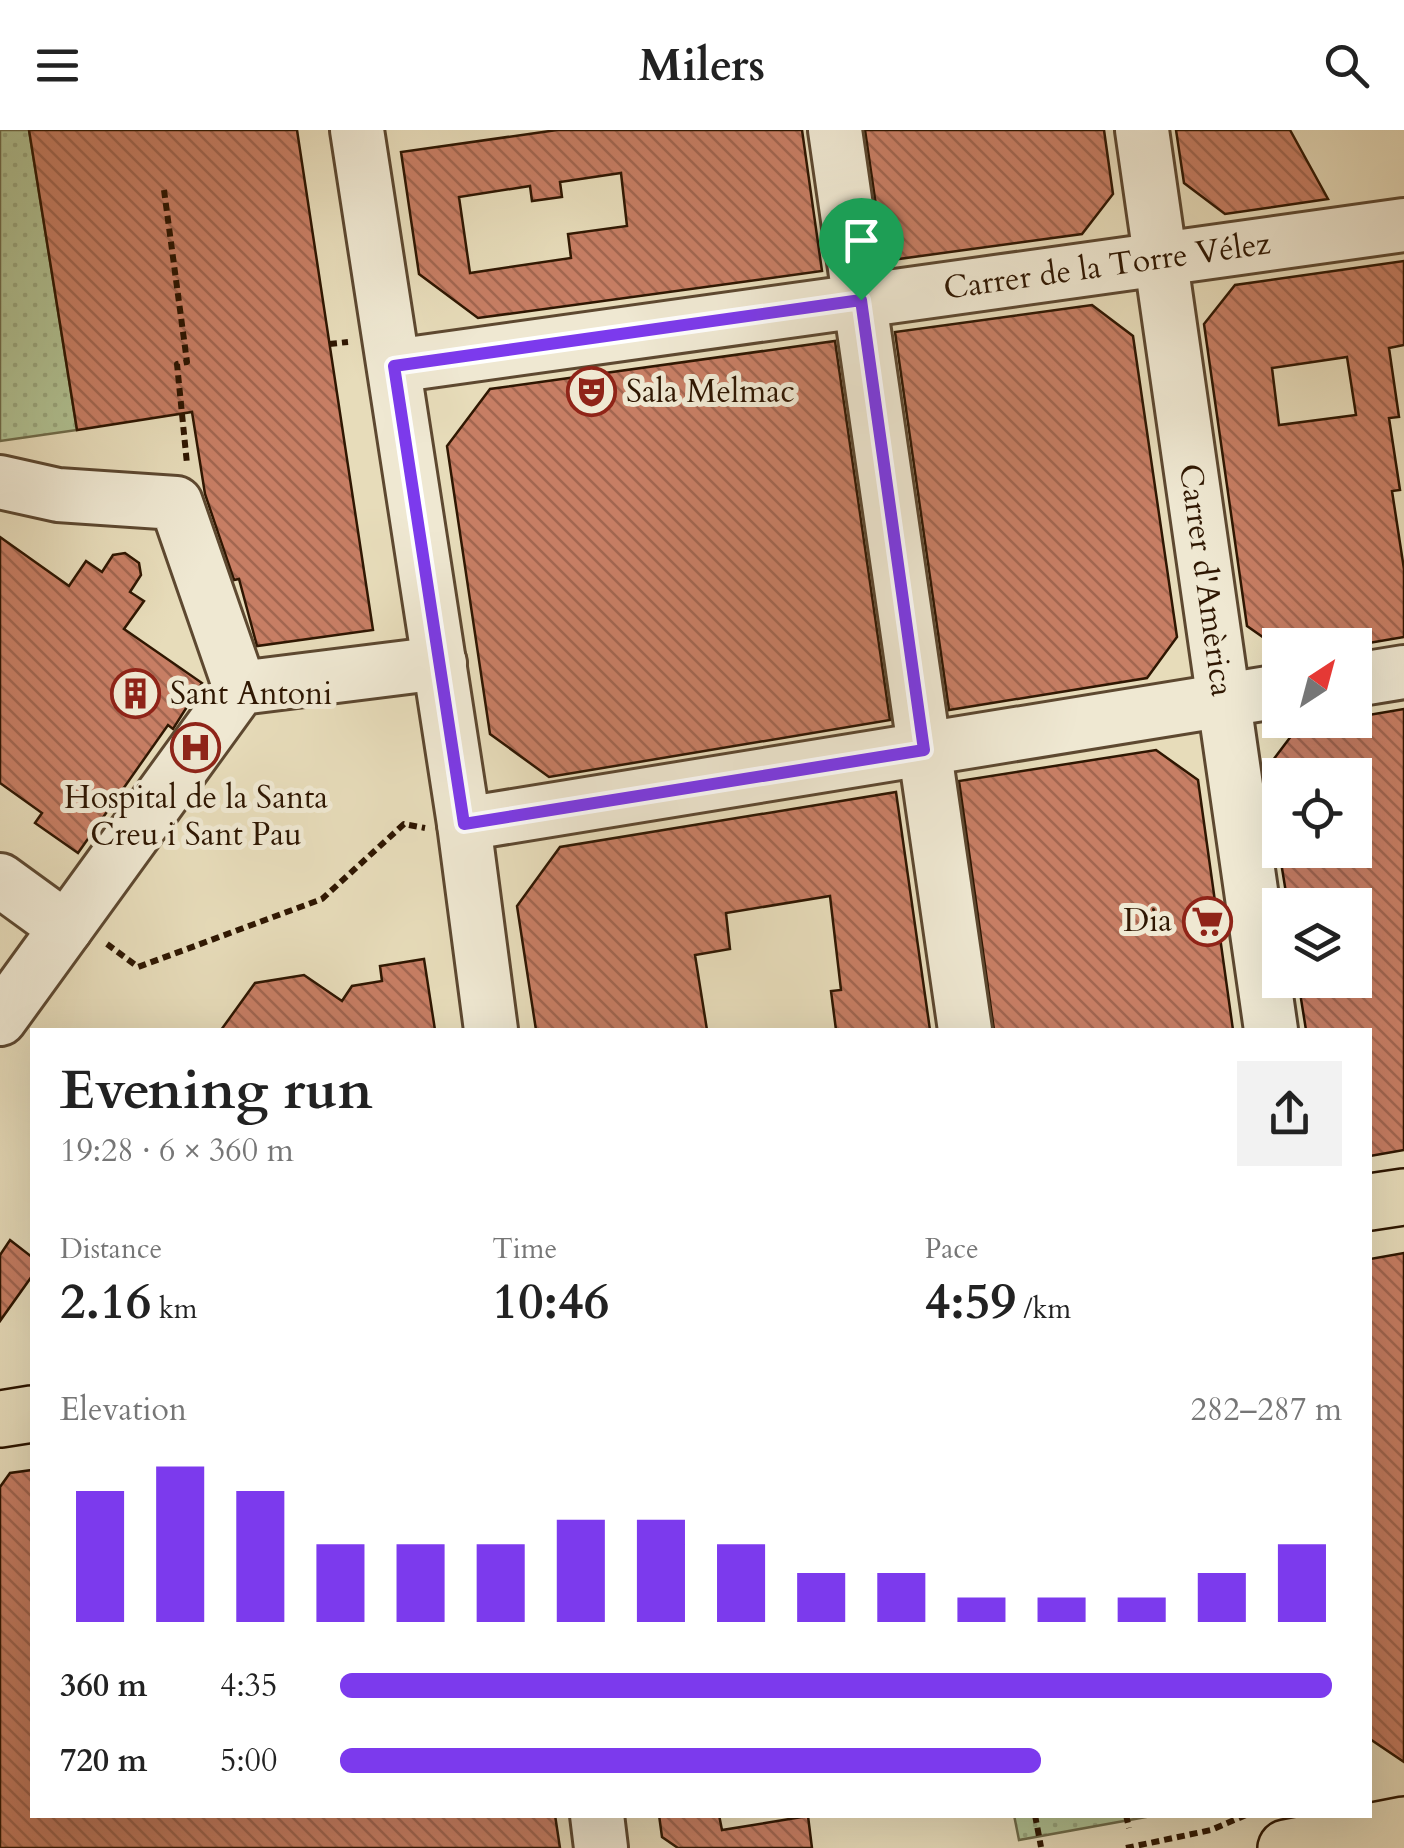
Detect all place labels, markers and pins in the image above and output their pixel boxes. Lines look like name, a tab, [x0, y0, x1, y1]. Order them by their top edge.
pin	[819, 198, 904, 301]
theatre icon: Sala Melmac	[565, 366, 617, 418]
place label: Sala Melmac	[626, 370, 795, 414]
building icon: Sant Antoni	[109, 668, 161, 720]
place label: Sant Antoni	[170, 672, 332, 716]
hospital icon: Hospital de la Santa Creu i Sant Pau	[170, 722, 222, 774]
place label: Hospital de la Santa Creu i Sant Pau	[64, 776, 328, 857]
supermarket icon: Dia	[1181, 895, 1233, 947]
place label: Dia	[1123, 899, 1172, 943]

